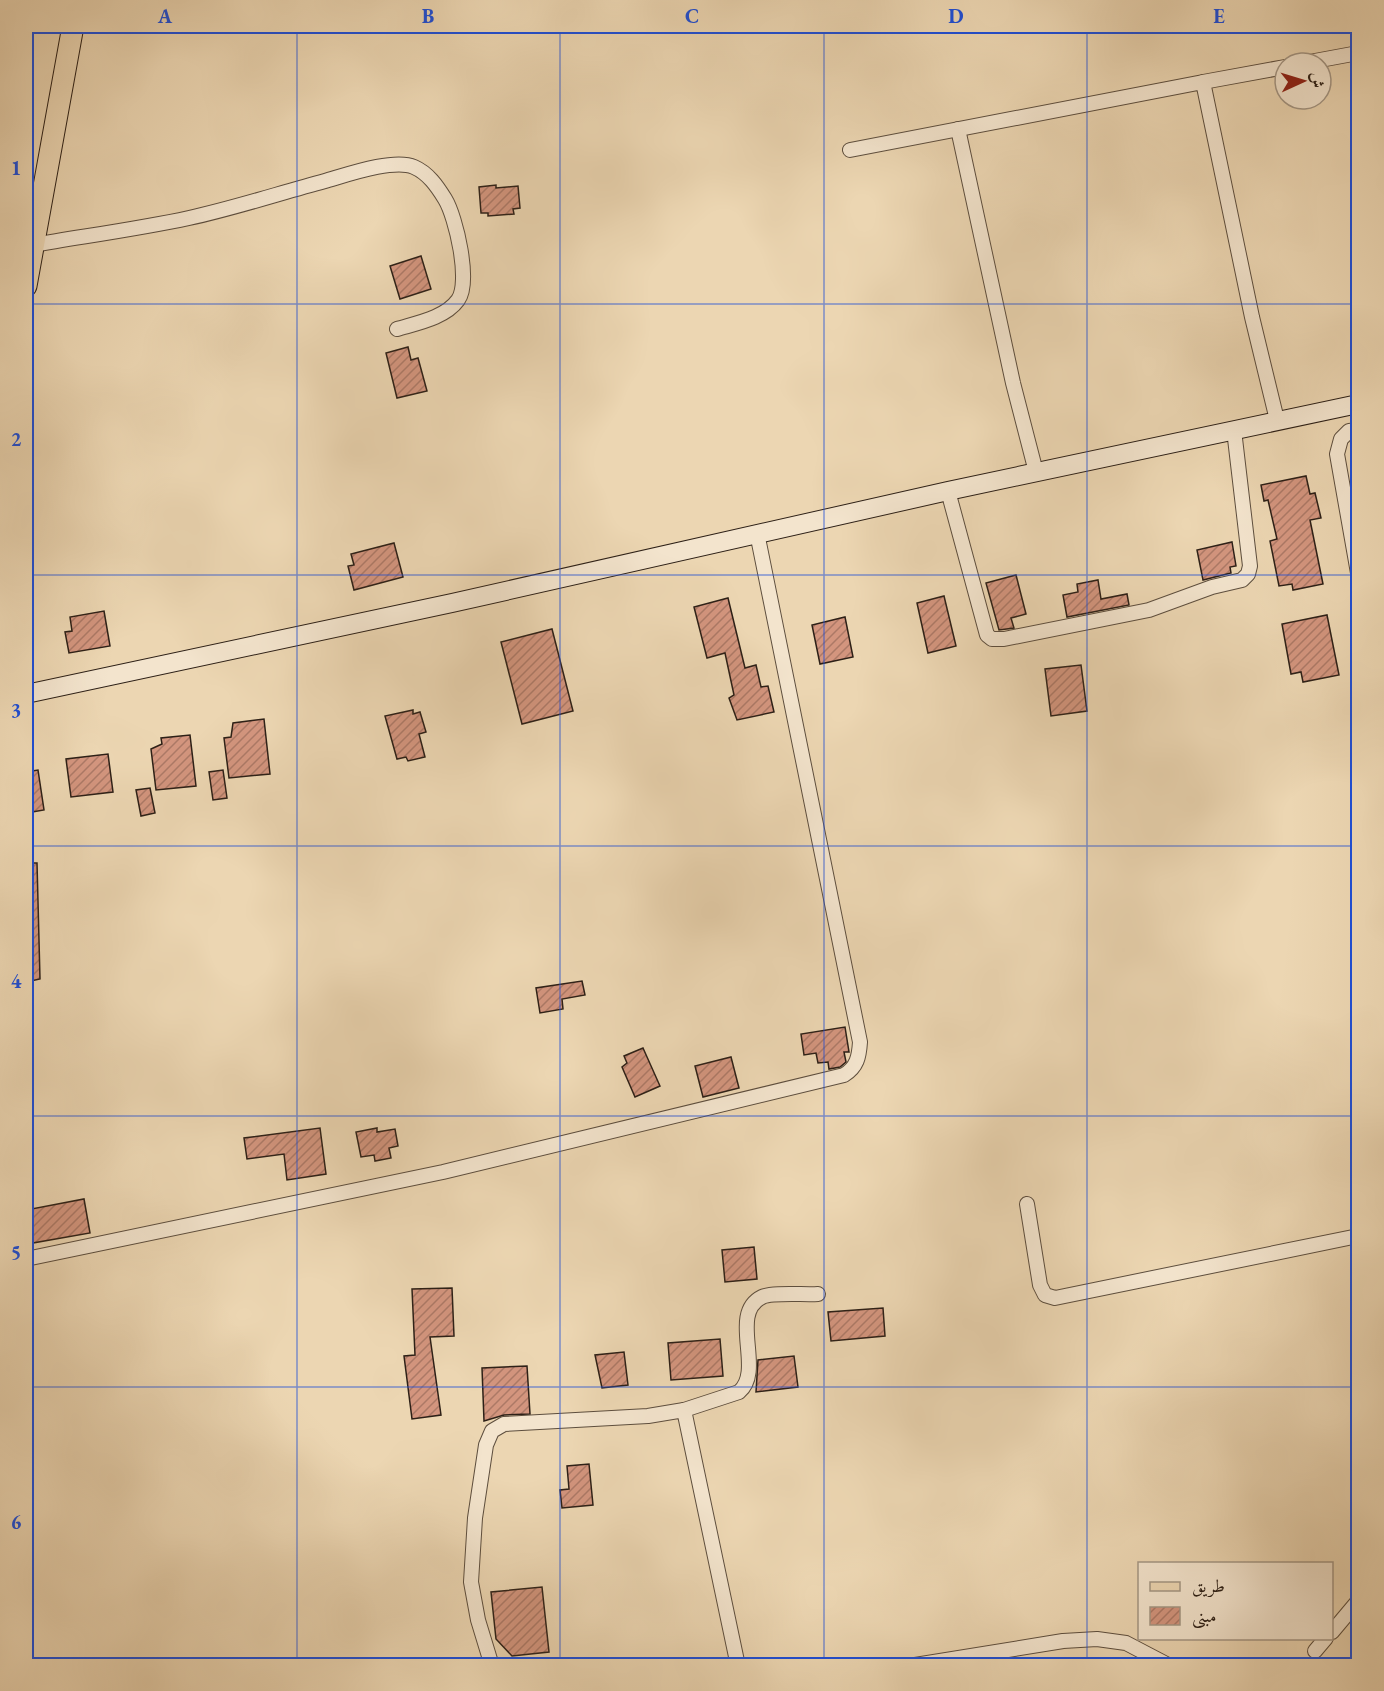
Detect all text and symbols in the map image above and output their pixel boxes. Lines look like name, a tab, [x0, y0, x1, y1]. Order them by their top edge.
text: A	[157, 3, 173, 29]
text: B	[422, 3, 434, 29]
text: C	[685, 3, 699, 29]
text: D	[948, 3, 964, 29]
text: E	[1213, 3, 1225, 29]
north arrow	[1273, 51, 1333, 111]
text: ش	[1306, 71, 1328, 89]
text: 1	[11, 155, 21, 181]
text: 2	[11, 426, 22, 452]
text: 3	[11, 697, 21, 723]
text: 4	[11, 968, 22, 994]
text: 5	[11, 1239, 21, 1265]
text: 6	[11, 1509, 22, 1535]
legend	[1138, 1562, 1333, 1640]
text: طريق	[1192, 1574, 1225, 1598]
text: مبنى	[1192, 1604, 1217, 1629]

